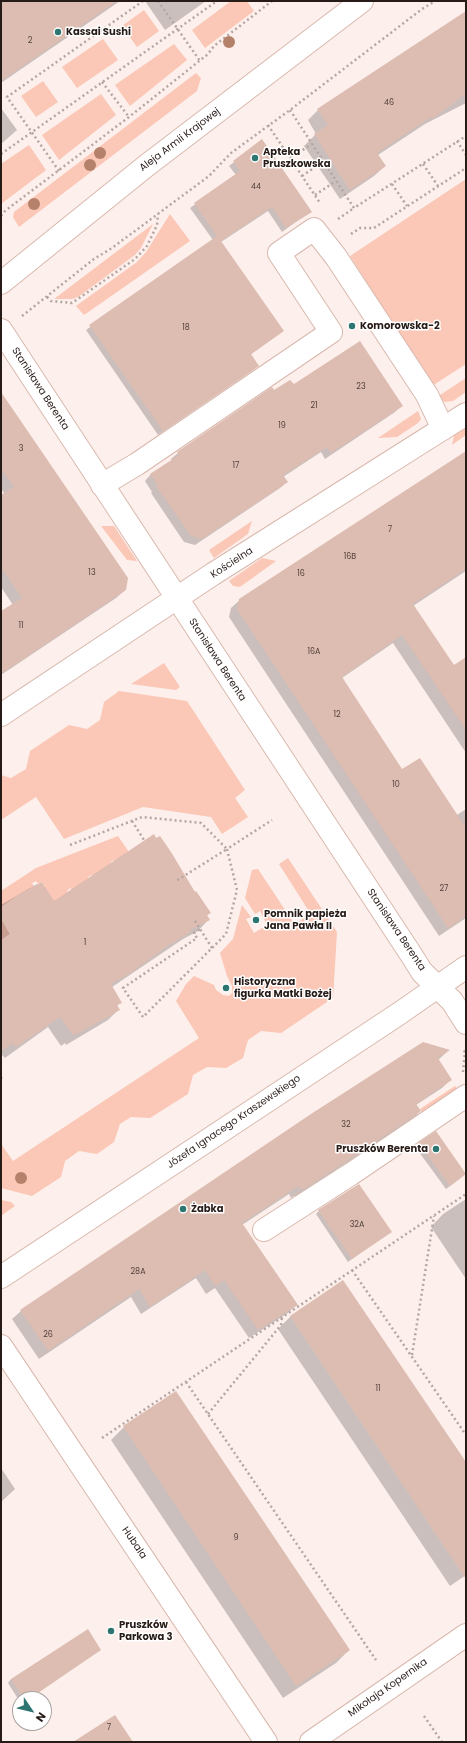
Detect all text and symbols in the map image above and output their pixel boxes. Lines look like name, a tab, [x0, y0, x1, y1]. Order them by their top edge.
place label: Kassai Sushi	[66, 26, 131, 38]
marker: Kassai Sushi	[53, 27, 63, 37]
house number: 2	[28, 36, 32, 46]
house number: 46	[384, 98, 394, 108]
street label: Aleja Armii Krajowej	[137, 106, 223, 174]
place label: Apteka Pruszkowska	[263, 146, 331, 170]
marker: Apteka Pruszkowska	[250, 153, 260, 163]
house number: 44	[251, 182, 261, 192]
place label: Komorowska-2	[360, 320, 440, 332]
marker: Komorowska-2	[347, 321, 357, 331]
house number: 18	[182, 323, 190, 333]
street label: Stanisława Berenta	[9, 345, 71, 433]
house number: 23	[356, 382, 366, 392]
house number: 21	[310, 401, 318, 411]
house number: 19	[278, 421, 286, 431]
house number: 3	[19, 444, 23, 454]
house number: 17	[233, 461, 239, 471]
house number: 7	[388, 525, 392, 535]
street label: Kościelna	[209, 545, 255, 581]
house number: 16B	[344, 552, 356, 562]
house number: 13	[88, 568, 96, 578]
house number: 16	[297, 569, 305, 579]
street label: Stanisława Berenta	[186, 616, 248, 704]
house number: 11	[18, 621, 24, 631]
house number: 16A	[307, 647, 321, 657]
house number: 12	[333, 710, 341, 720]
house number: 10	[392, 780, 400, 790]
house number: 27	[440, 884, 448, 894]
street label: Stanisława Berenta	[364, 887, 428, 973]
place label: Pomnik papieża Jana Pawła II	[264, 908, 346, 932]
marker: Pomnik papieża Jana Pawła II	[251, 915, 261, 925]
house number: 1	[84, 938, 86, 948]
place label: Historyczna figurka Matki Bożej	[234, 976, 332, 1000]
marker: Historyczna figurka Matki Bożej	[221, 983, 231, 993]
street label: Józefa Ignacego Kraszewskiego	[165, 1073, 303, 1171]
house number: 32	[341, 1120, 351, 1130]
place label: Pruszków Berenta	[336, 1143, 428, 1155]
marker: Pruszków Berenta	[431, 1144, 441, 1154]
place label: Żabka	[191, 1203, 224, 1215]
marker: Żabka	[178, 1204, 188, 1214]
house number: 32A	[350, 1220, 364, 1230]
house number: 28A	[130, 1267, 146, 1277]
house number: 26	[43, 1330, 53, 1340]
house number: 11	[375, 1384, 381, 1394]
street label: Hubala	[119, 1525, 149, 1561]
house number: 9	[233, 1533, 239, 1543]
place label: Pruszków Parkowa 3	[119, 1619, 172, 1642]
marker: Pruszków Parkowa 3	[106, 1626, 116, 1636]
street label: Mikołaja Kopernika	[346, 1656, 430, 1720]
north arrow	[12, 1691, 52, 1731]
text: N	[32, 1709, 50, 1725]
house number: 7	[107, 1723, 111, 1733]

